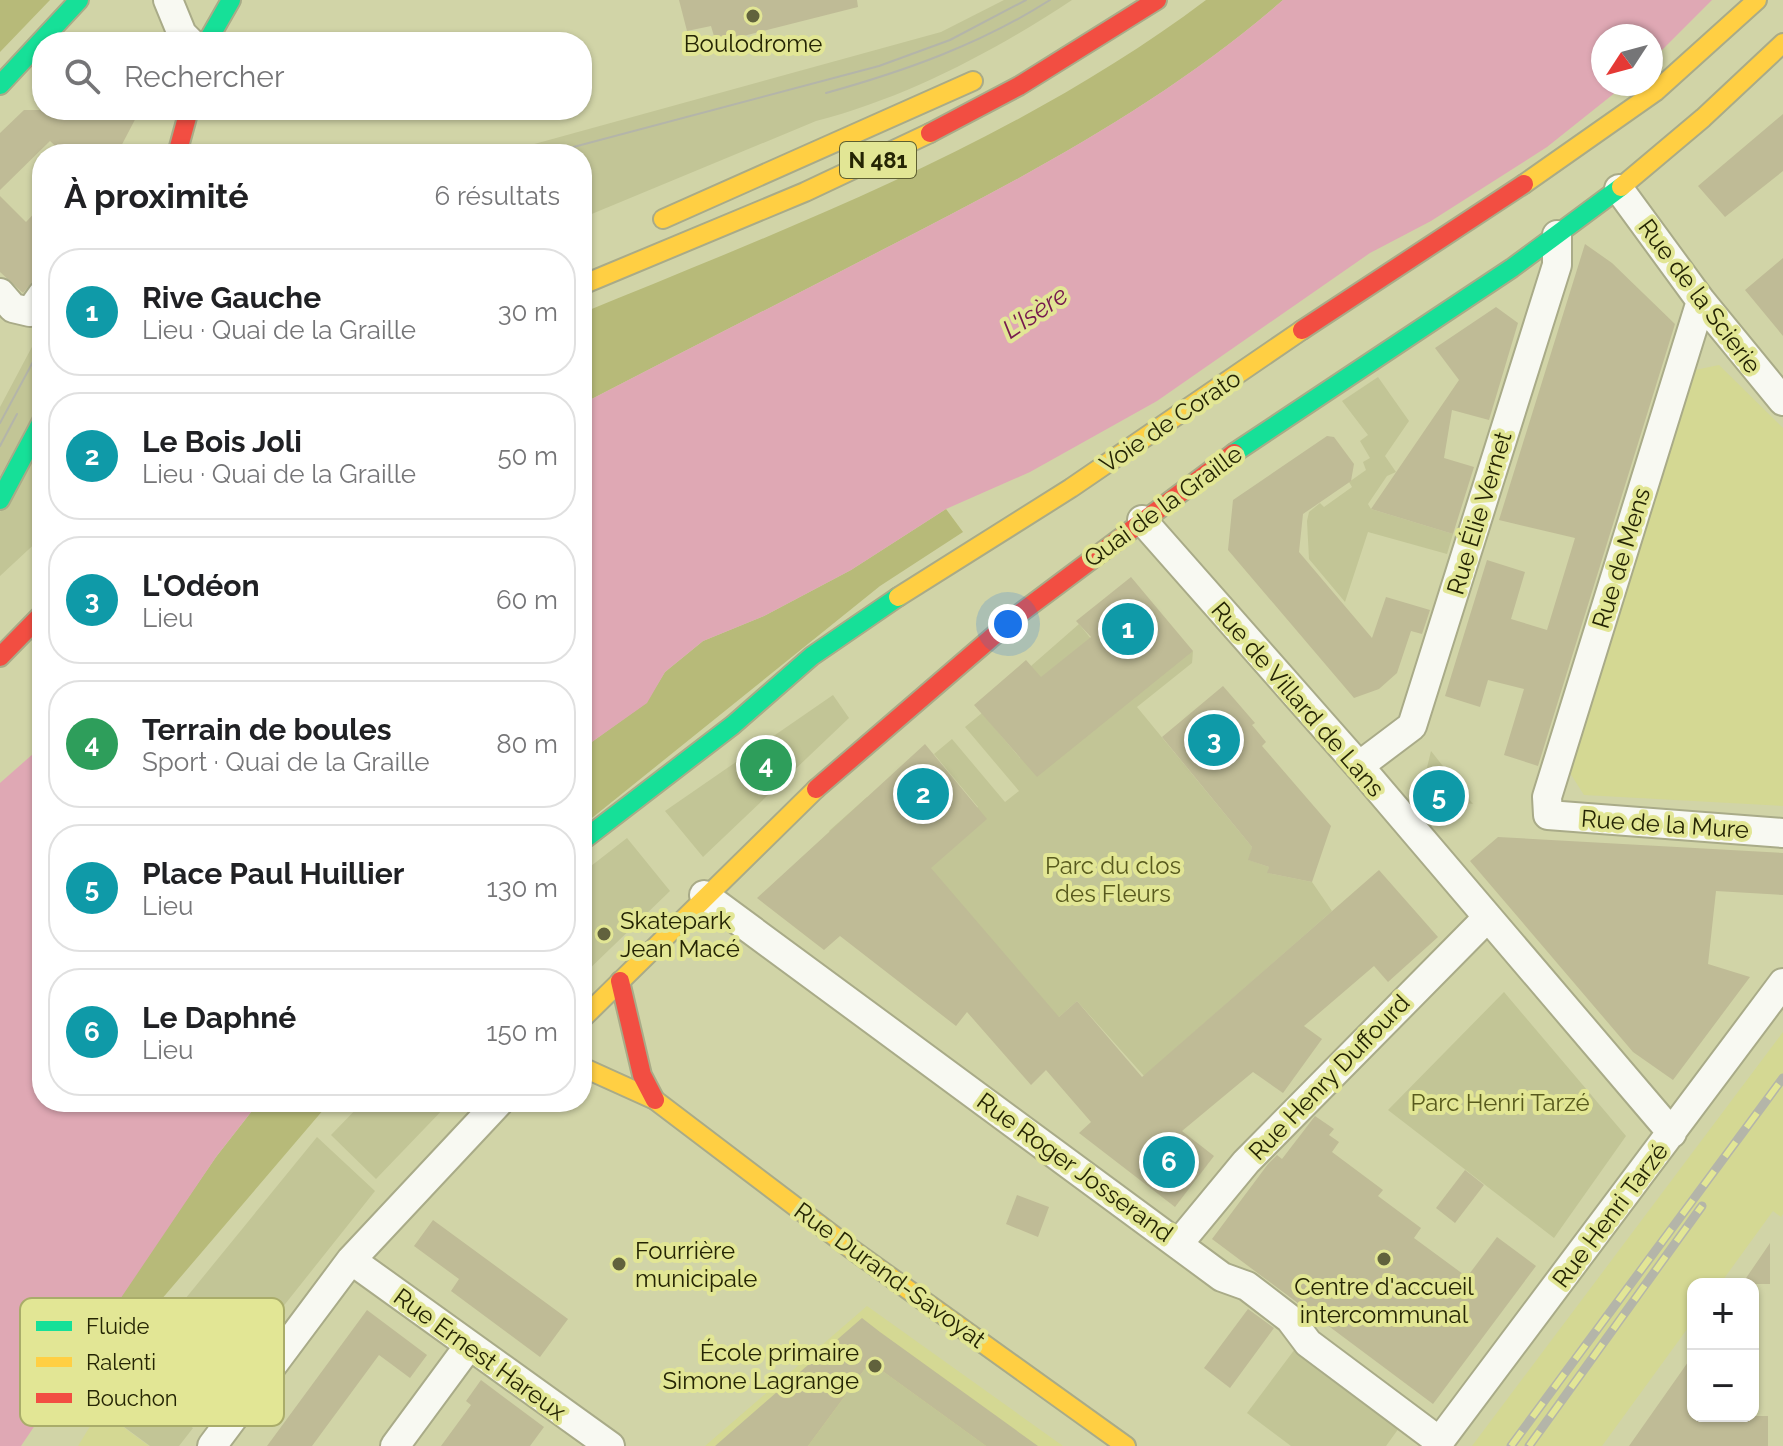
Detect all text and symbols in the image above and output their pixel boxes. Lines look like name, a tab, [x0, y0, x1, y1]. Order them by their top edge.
marker: Boulodrome	[744, 7, 762, 25]
north arrow	[1591, 24, 1663, 96]
place label: Boulodrome	[684, 29, 822, 58]
search box	[32, 32, 592, 120]
icon: search	[60, 54, 104, 98]
text: Rechercher	[124, 59, 284, 94]
road number: N 481	[840, 142, 916, 178]
text: À proximité	[64, 176, 249, 216]
text: 6 résultats	[435, 181, 560, 211]
street label: Rue de la Scierie	[1633, 213, 1767, 379]
water label: L'Isère	[997, 279, 1073, 345]
text: Rive Gauche	[142, 280, 321, 315]
text: 1	[86, 297, 98, 327]
text: 30 m	[498, 297, 558, 327]
text: Lieu · Quai de la Graille	[142, 315, 416, 345]
street label: Voie de Corato	[1094, 363, 1246, 479]
text: Le Bois Joli	[142, 424, 302, 459]
street label: Rue Élie Vernet	[1440, 428, 1518, 598]
street label: Quai de la Graille	[1078, 439, 1248, 573]
text: 2	[85, 441, 99, 471]
text: 50 m	[497, 441, 558, 471]
text: Lieu · Quai de la Graille	[142, 459, 416, 489]
street label: Rue de Mens	[1586, 484, 1656, 632]
text: L'Odéon	[142, 568, 260, 603]
text: 3	[85, 585, 99, 615]
text: 60 m	[496, 585, 558, 615]
street label: Rue de Villard de Lans	[1205, 596, 1391, 802]
pin: 1	[1102, 599, 1154, 659]
text: Lieu	[142, 603, 194, 633]
your location	[988, 604, 1028, 644]
pin: 3	[1188, 710, 1240, 770]
text: Terrain de boules	[142, 712, 391, 747]
text: 4	[85, 729, 99, 759]
text: 80 m	[496, 729, 558, 759]
pin: 4	[740, 735, 792, 795]
text: Sport · Quai de la Graille	[142, 747, 430, 777]
pin: 2	[897, 764, 949, 824]
pin: 5	[1413, 766, 1465, 826]
street label: Rue de la Mure	[1580, 804, 1750, 844]
park label: Parc du clos des Fleurs	[1045, 851, 1181, 908]
text: Place Paul Huillier	[142, 856, 404, 891]
text: 5	[85, 873, 99, 903]
text: 130 m	[487, 873, 558, 903]
text: Lieu	[142, 891, 194, 921]
place label: Skatepark Jean Macé	[620, 906, 740, 963]
marker: Skatepark Jean Macé	[595, 925, 613, 943]
street label: Rue Henry Duffourd	[1243, 988, 1415, 1166]
text: Le Daphné	[142, 1000, 296, 1035]
text: 6	[84, 1017, 100, 1047]
text: 150 m	[486, 1017, 558, 1047]
text: Lieu	[142, 1035, 194, 1065]
street label: Rue Roger Josserand	[971, 1086, 1179, 1248]
park label: Parc Henri Tarzé	[1410, 1088, 1590, 1117]
pin: 6	[1143, 1132, 1195, 1192]
street label: Rue Henri Tarzé	[1546, 1137, 1674, 1293]
street label: Rue Durand-Savoyat	[789, 1196, 991, 1354]
place label: Fourrière municipale	[635, 1236, 757, 1293]
marker: Centre d'accueil intercommunal	[1375, 1250, 1393, 1268]
marker: Fourrière municipale	[610, 1255, 628, 1273]
place label: Centre d'accueil intercommunal	[1294, 1272, 1474, 1329]
map controls	[1687, 1278, 1759, 1422]
button: +	[1687, 1278, 1759, 1350]
street label: Rue Ernest Hareux	[388, 1282, 572, 1426]
legend	[20, 1298, 284, 1426]
text: Fluide	[86, 1313, 149, 1339]
place label: École primaire Simone Lagrange	[662, 1338, 859, 1395]
text: Ralenti	[86, 1349, 156, 1375]
button: −	[1687, 1350, 1759, 1422]
marker: École primaire Simone Lagrange	[866, 1357, 884, 1375]
text: Bouchon	[86, 1385, 178, 1411]

